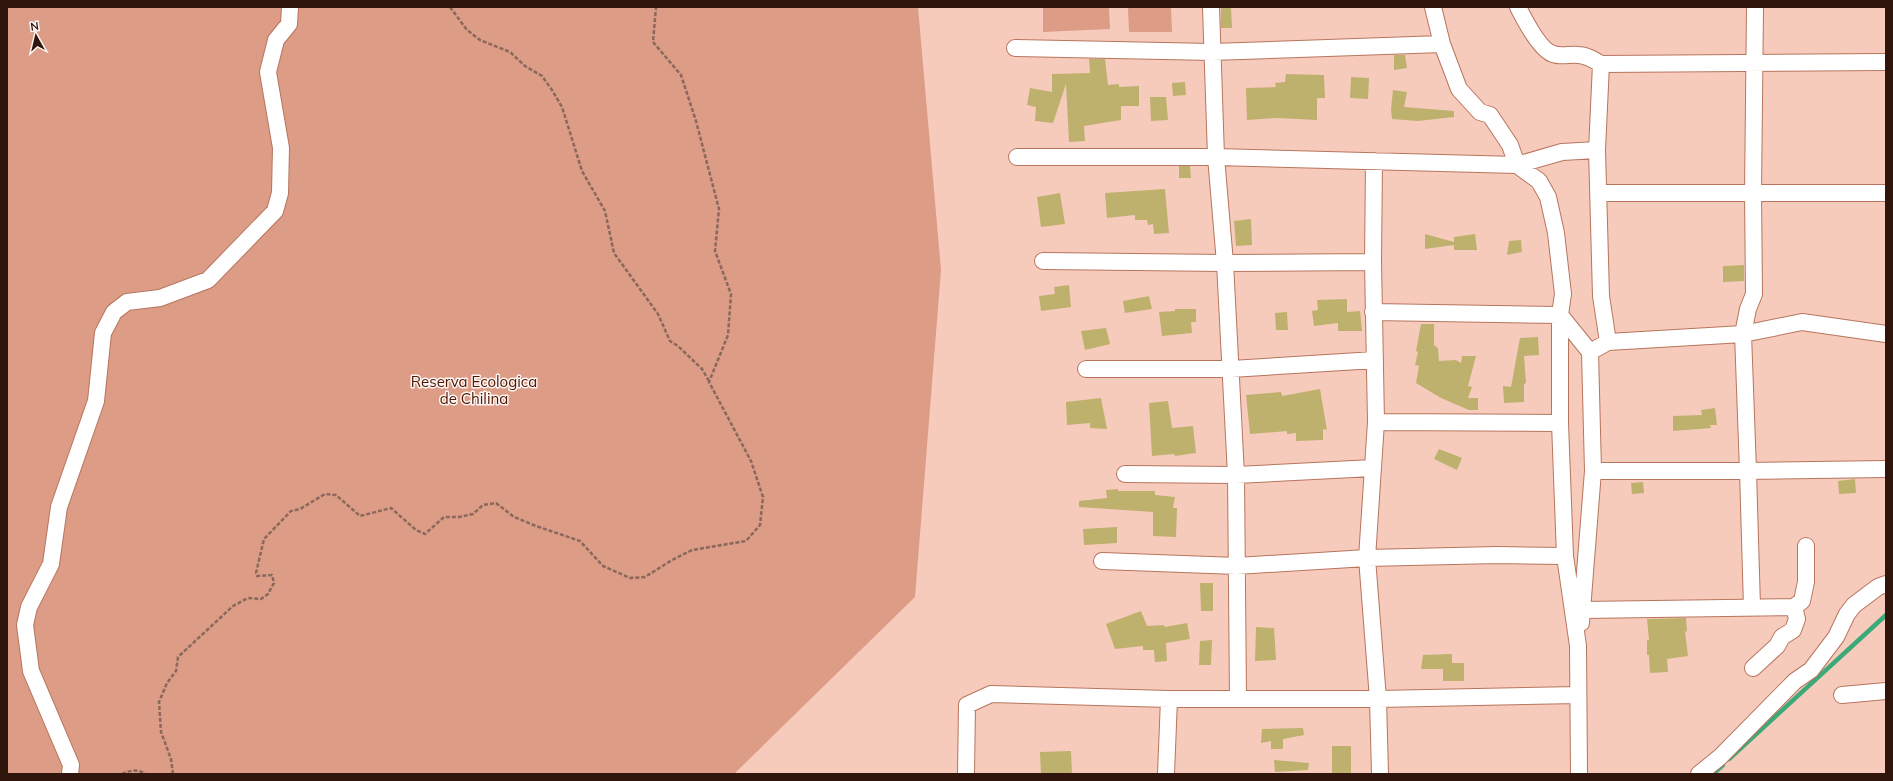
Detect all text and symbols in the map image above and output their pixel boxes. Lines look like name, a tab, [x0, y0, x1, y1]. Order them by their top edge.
north arrow	[16, 16, 56, 56]
text: N	[30, 19, 40, 34]
park label: Reserva Ecologica de Chilina	[411, 372, 537, 408]

